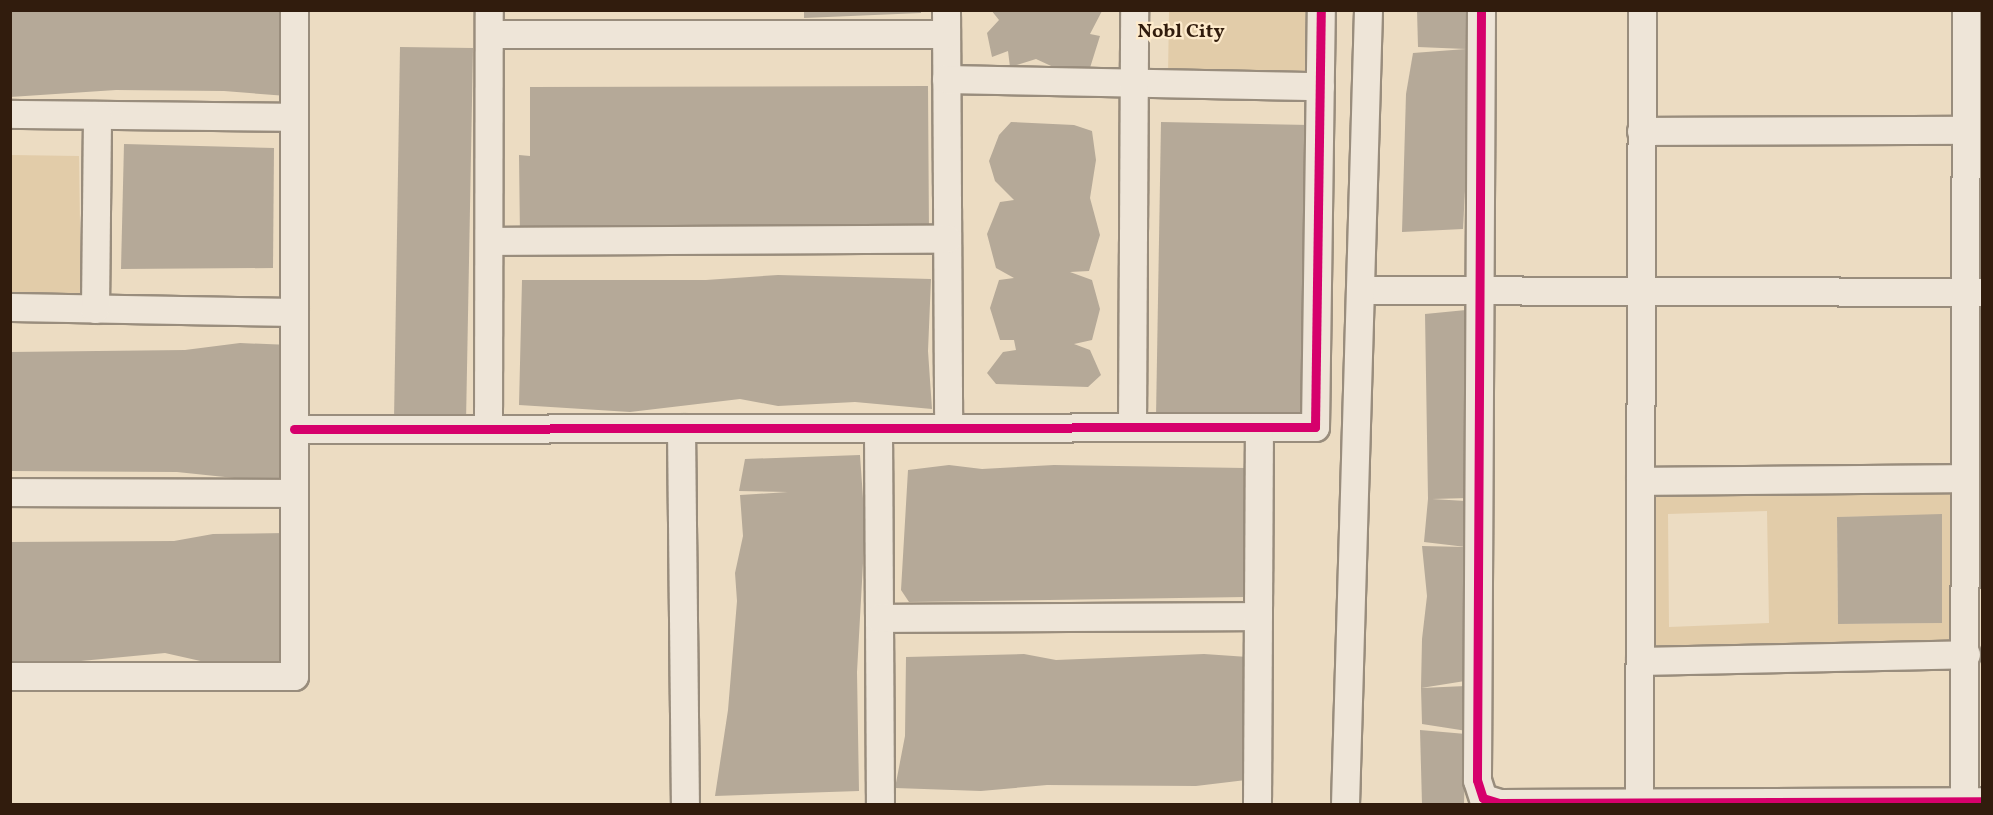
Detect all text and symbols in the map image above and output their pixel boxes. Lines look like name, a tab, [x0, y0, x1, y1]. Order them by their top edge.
district label: Nobl City	[1137, 20, 1225, 44]

